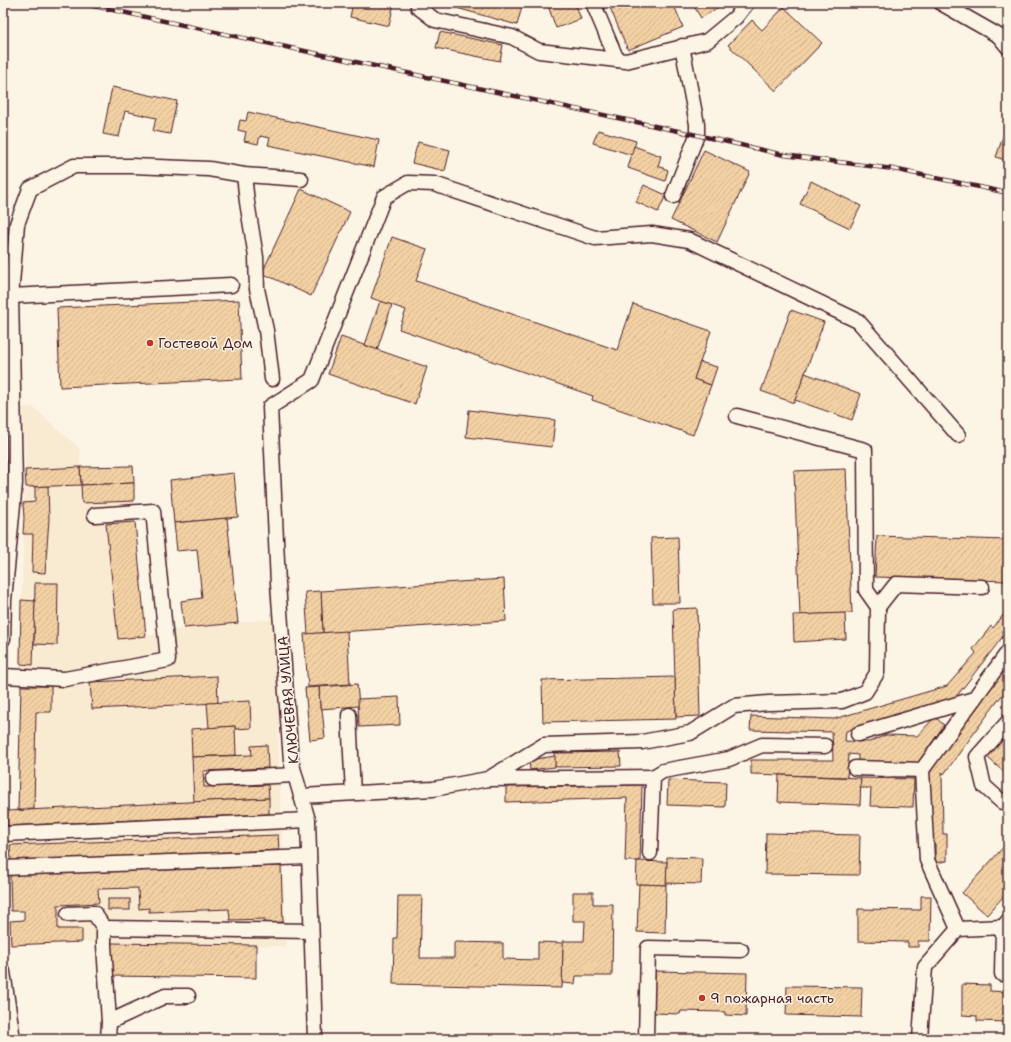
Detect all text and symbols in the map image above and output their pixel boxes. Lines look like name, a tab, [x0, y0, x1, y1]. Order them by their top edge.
place label: Гостевой Дом	[158, 334, 253, 352]
marker: Гостевой Дом	[145, 338, 155, 348]
street label: КЛЮЧЕВАЯ УЛИЦА	[273, 635, 303, 765]
place label: 9 пожарная часть	[710, 989, 834, 1007]
marker: 9 пожарная часть	[697, 993, 707, 1003]

